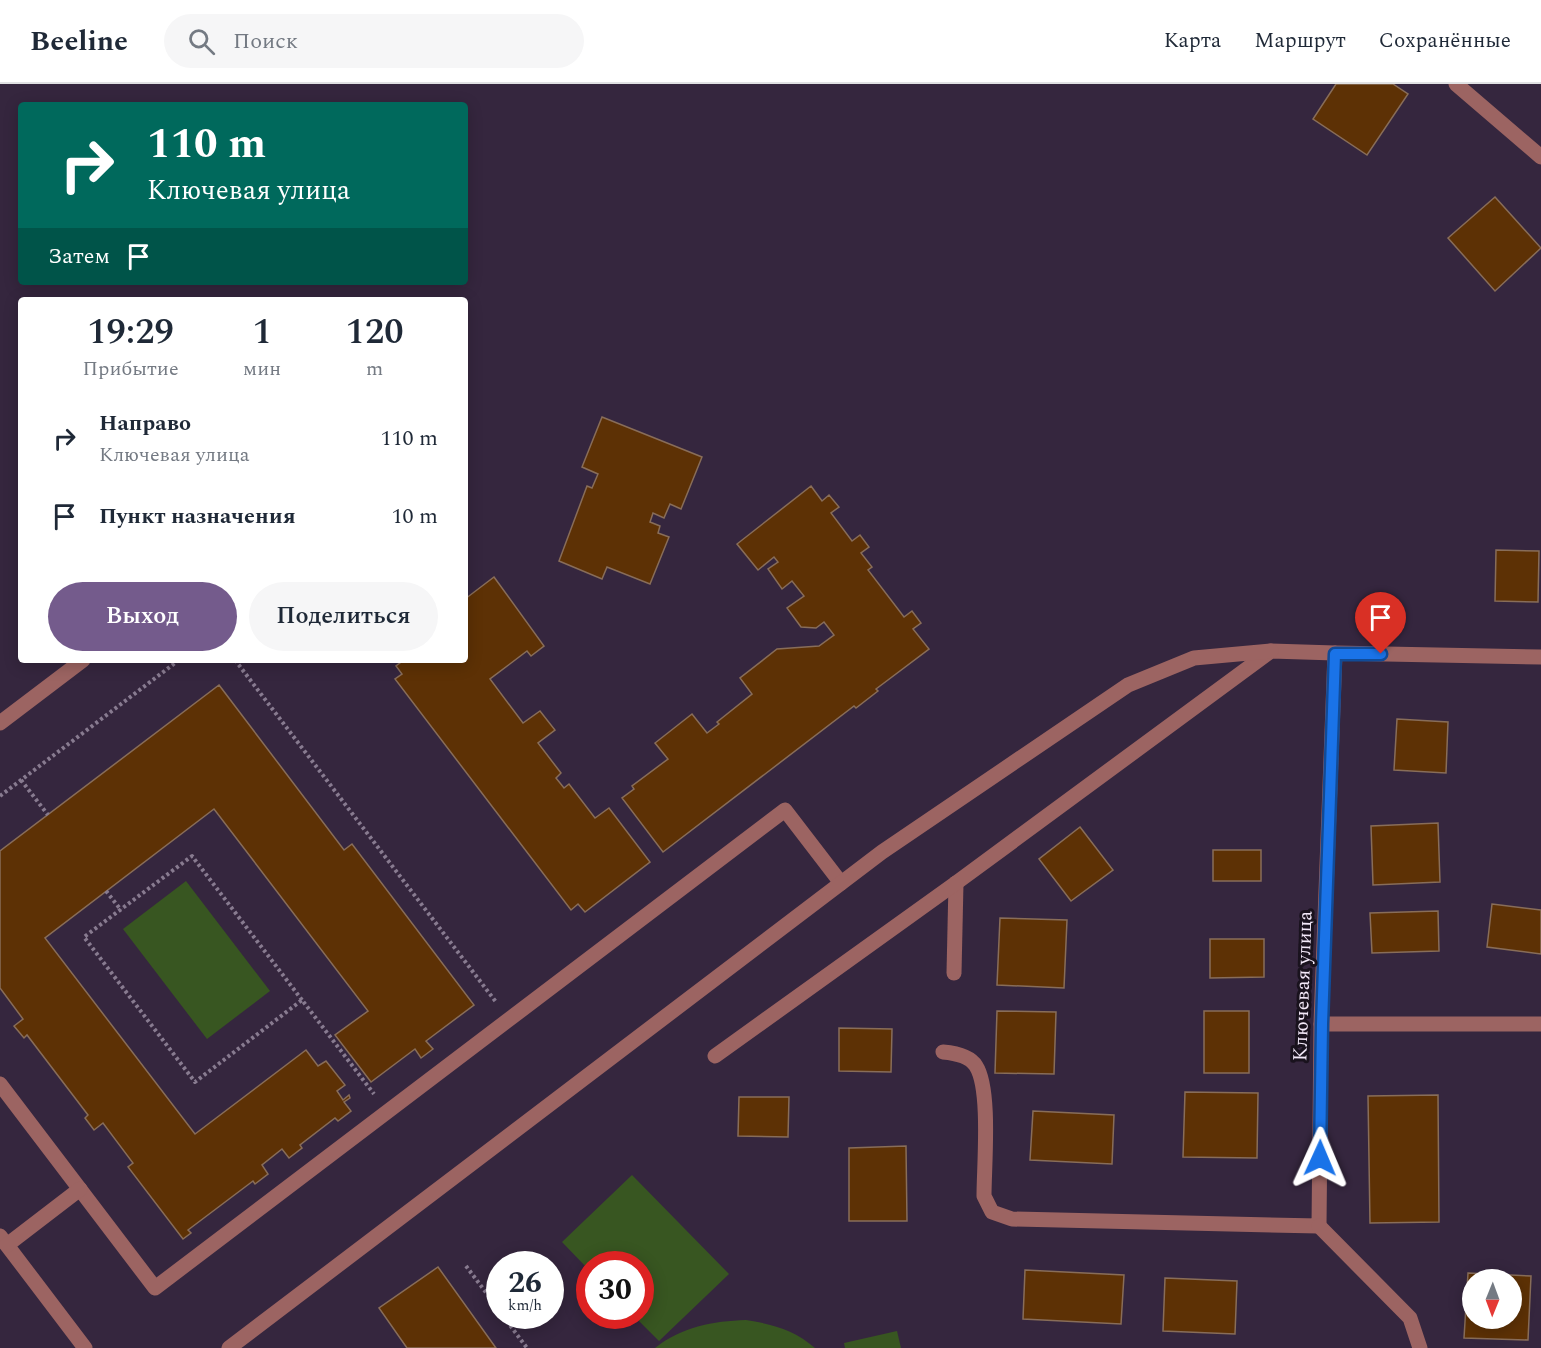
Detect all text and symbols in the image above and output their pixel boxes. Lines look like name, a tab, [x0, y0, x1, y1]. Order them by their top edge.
search box	[164, 14, 584, 68]
text: Beeline	[30, 20, 128, 63]
icon: search	[185, 25, 218, 58]
text: Поиск	[233, 25, 298, 58]
text: Карта	[1164, 25, 1221, 57]
text: Маршрут	[1254, 25, 1346, 57]
text: Сохранённые	[1379, 25, 1511, 57]
text: 110 m	[147, 113, 266, 176]
icon: right	[48, 126, 126, 204]
text: Ключевая улица	[147, 170, 350, 212]
text: Затем	[48, 240, 110, 273]
icon: arrive	[122, 240, 155, 273]
text: 19:29	[87, 305, 174, 360]
text: 1	[252, 305, 272, 360]
text: 120	[346, 305, 403, 360]
text: Прибытие	[83, 354, 179, 384]
text: мин	[243, 354, 281, 384]
text: m	[366, 354, 383, 384]
text: Направо	[99, 407, 191, 440]
icon: right	[48, 422, 81, 455]
text: 110 m	[381, 422, 438, 455]
text: Ключевая улица	[99, 440, 250, 470]
icon: arrive	[48, 500, 81, 533]
text: Пункт назначения	[99, 500, 296, 533]
text: 10 m	[392, 500, 438, 533]
button: Выход	[48, 582, 237, 651]
button: Поделиться	[249, 582, 438, 651]
pin	[1355, 592, 1406, 654]
icon: arrive	[1364, 601, 1397, 634]
street label: Ключевая улица	[1285, 910, 1321, 1062]
position arrow	[1288, 1126, 1352, 1190]
speed limit sign: 30	[576, 1251, 654, 1329]
text: 26	[508, 1260, 542, 1306]
north arrow	[1462, 1269, 1522, 1329]
map controls	[1462, 1269, 1522, 1329]
text: km/h	[508, 1294, 542, 1317]

